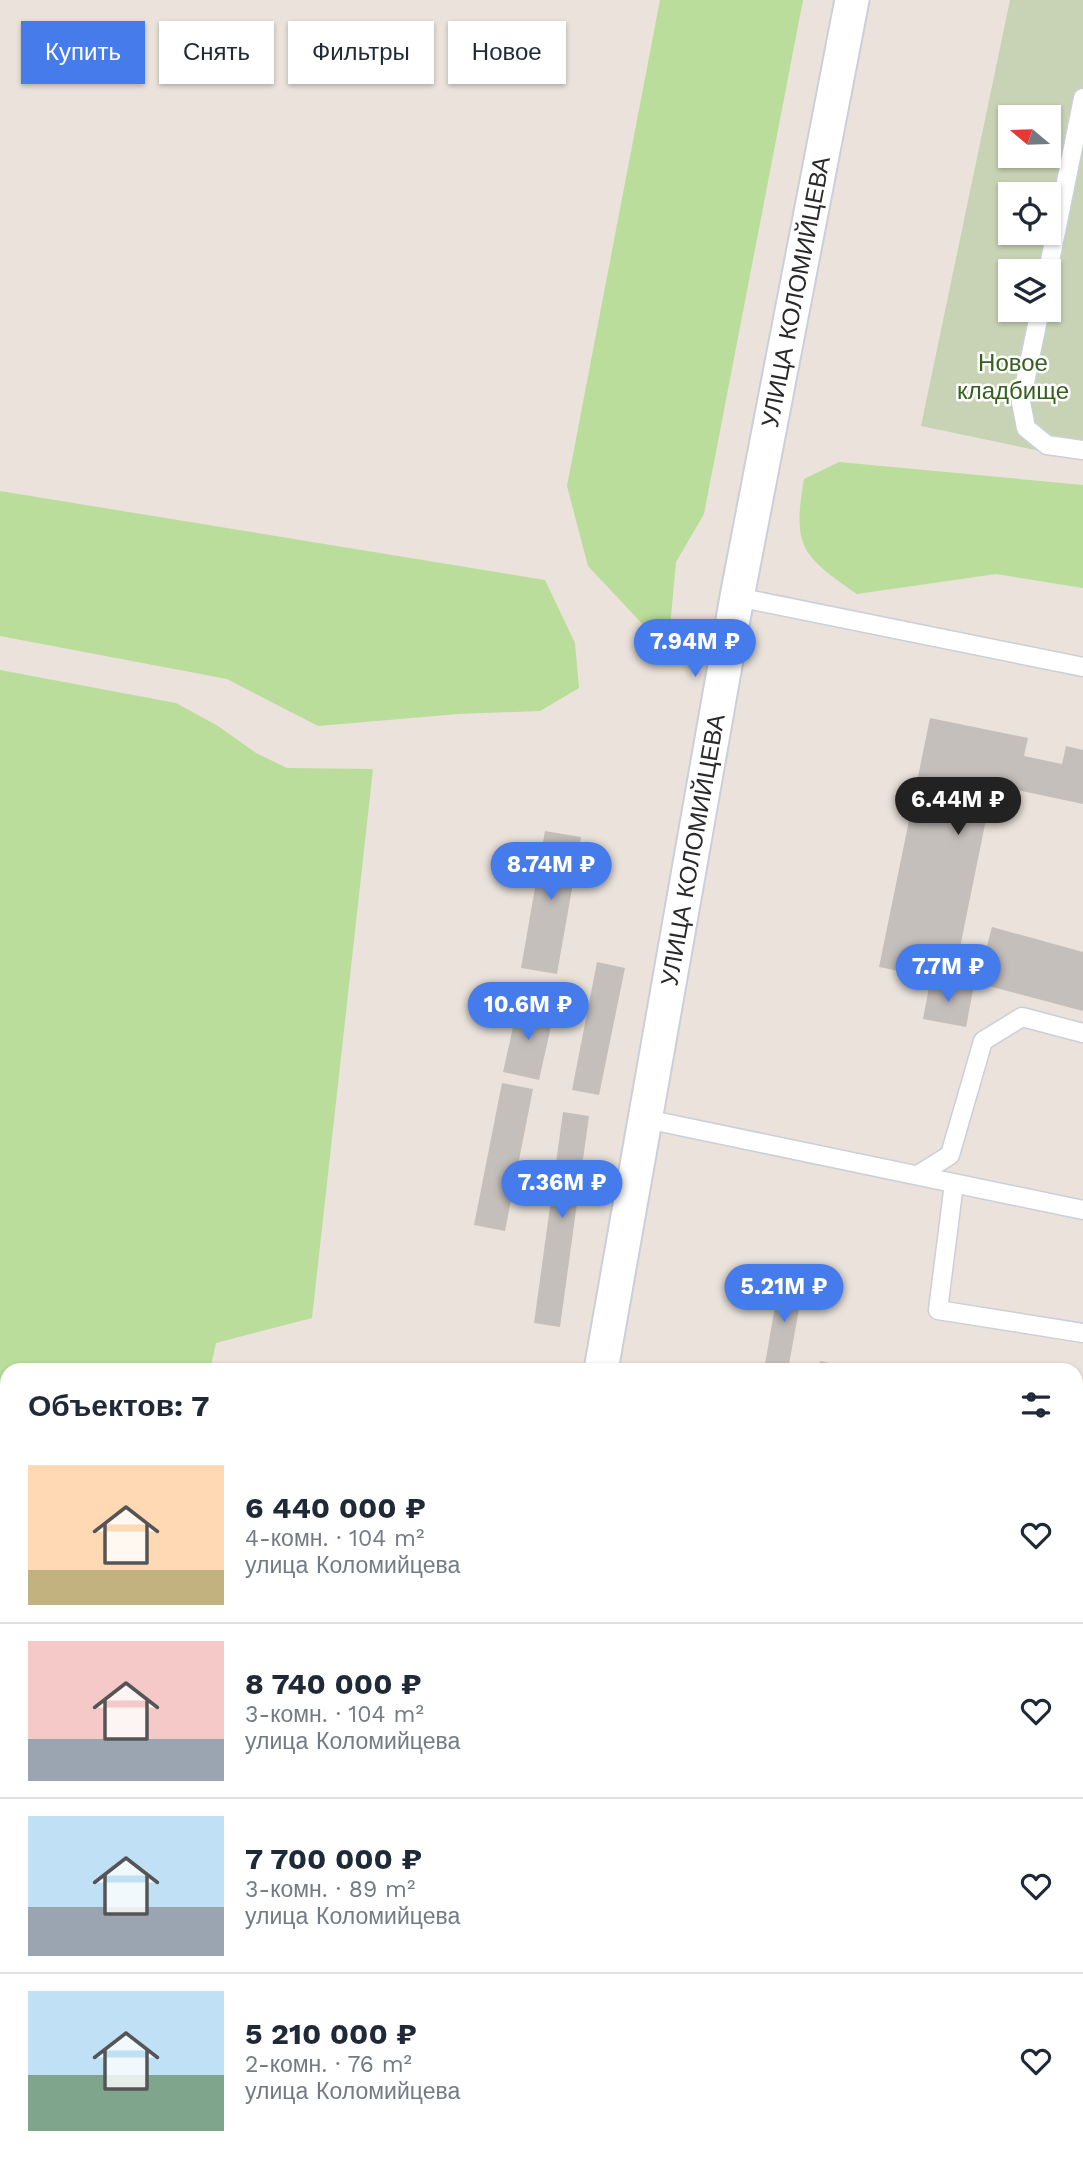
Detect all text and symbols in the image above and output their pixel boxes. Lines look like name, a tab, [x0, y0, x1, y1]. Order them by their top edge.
chip: Купить	[21, 21, 145, 84]
chip: Снять	[159, 21, 274, 84]
chip: Фильтры	[288, 21, 434, 84]
chip: Новое	[448, 21, 566, 84]
north arrow	[998, 105, 1060, 168]
map controls	[998, 105, 1061, 322]
street label: УЛИЦА КОЛОМИЙЦЕВА	[756, 154, 836, 430]
button: locate	[998, 182, 1061, 245]
button: layers	[998, 259, 1061, 322]
park label: Новое кладбище	[957, 349, 1069, 405]
pin: 7.94M ₽	[630, 620, 760, 679]
text: 7.94M ₽	[650, 628, 740, 655]
street label: УЛИЦА КОЛОМИЙЦЕВА	[655, 712, 731, 988]
pin: 6.44M ₽	[893, 778, 1023, 837]
text: 6.44M ₽	[911, 786, 1005, 813]
pin: 8.74M ₽	[486, 842, 616, 902]
text: 8.74M ₽	[507, 851, 595, 878]
pin: 7.7M ₽	[891, 944, 1005, 1004]
text: 7.7M ₽	[912, 953, 984, 980]
pin: 10.6M ₽	[463, 982, 593, 1042]
text: 10.6M ₽	[484, 991, 572, 1018]
pin: 7.36M ₽	[497, 1160, 627, 1220]
text: 7.36M ₽	[517, 1169, 607, 1196]
pin: 5.21M ₽	[719, 1264, 849, 1324]
text: 5.21M ₽	[740, 1273, 828, 1300]
icon: filters	[1017, 1386, 1055, 1424]
text: Объектов: 7	[28, 1388, 210, 1423]
text: 6 440 000 ₽	[245, 1490, 426, 1525]
icon: home	[84, 1493, 168, 1577]
icon: heart	[1017, 1516, 1055, 1554]
text: 4-комн. · 104 m²	[245, 1525, 424, 1552]
text: улица Коломийцева	[245, 1552, 460, 1579]
text: 8 740 000 ₽	[245, 1666, 422, 1701]
icon: home	[84, 1669, 168, 1753]
icon: heart	[1017, 1692, 1055, 1730]
text: 3-комн. · 104 m²	[245, 1701, 424, 1728]
text: улица Коломийцева	[245, 1728, 460, 1755]
text: 7 700 000 ₽	[245, 1841, 422, 1876]
icon: home	[84, 1844, 168, 1928]
icon: heart	[1017, 1867, 1055, 1905]
text: 3-комн. · 89 m²	[245, 1876, 415, 1903]
text: улица Коломийцева	[245, 1903, 460, 1930]
text: 5 210 000 ₽	[245, 2016, 417, 2051]
icon: home	[84, 2019, 168, 2103]
icon: heart	[1017, 2042, 1055, 2080]
text: 2-комн. · 76 m²	[245, 2051, 412, 2078]
text: улица Коломийцева	[245, 2078, 460, 2105]

